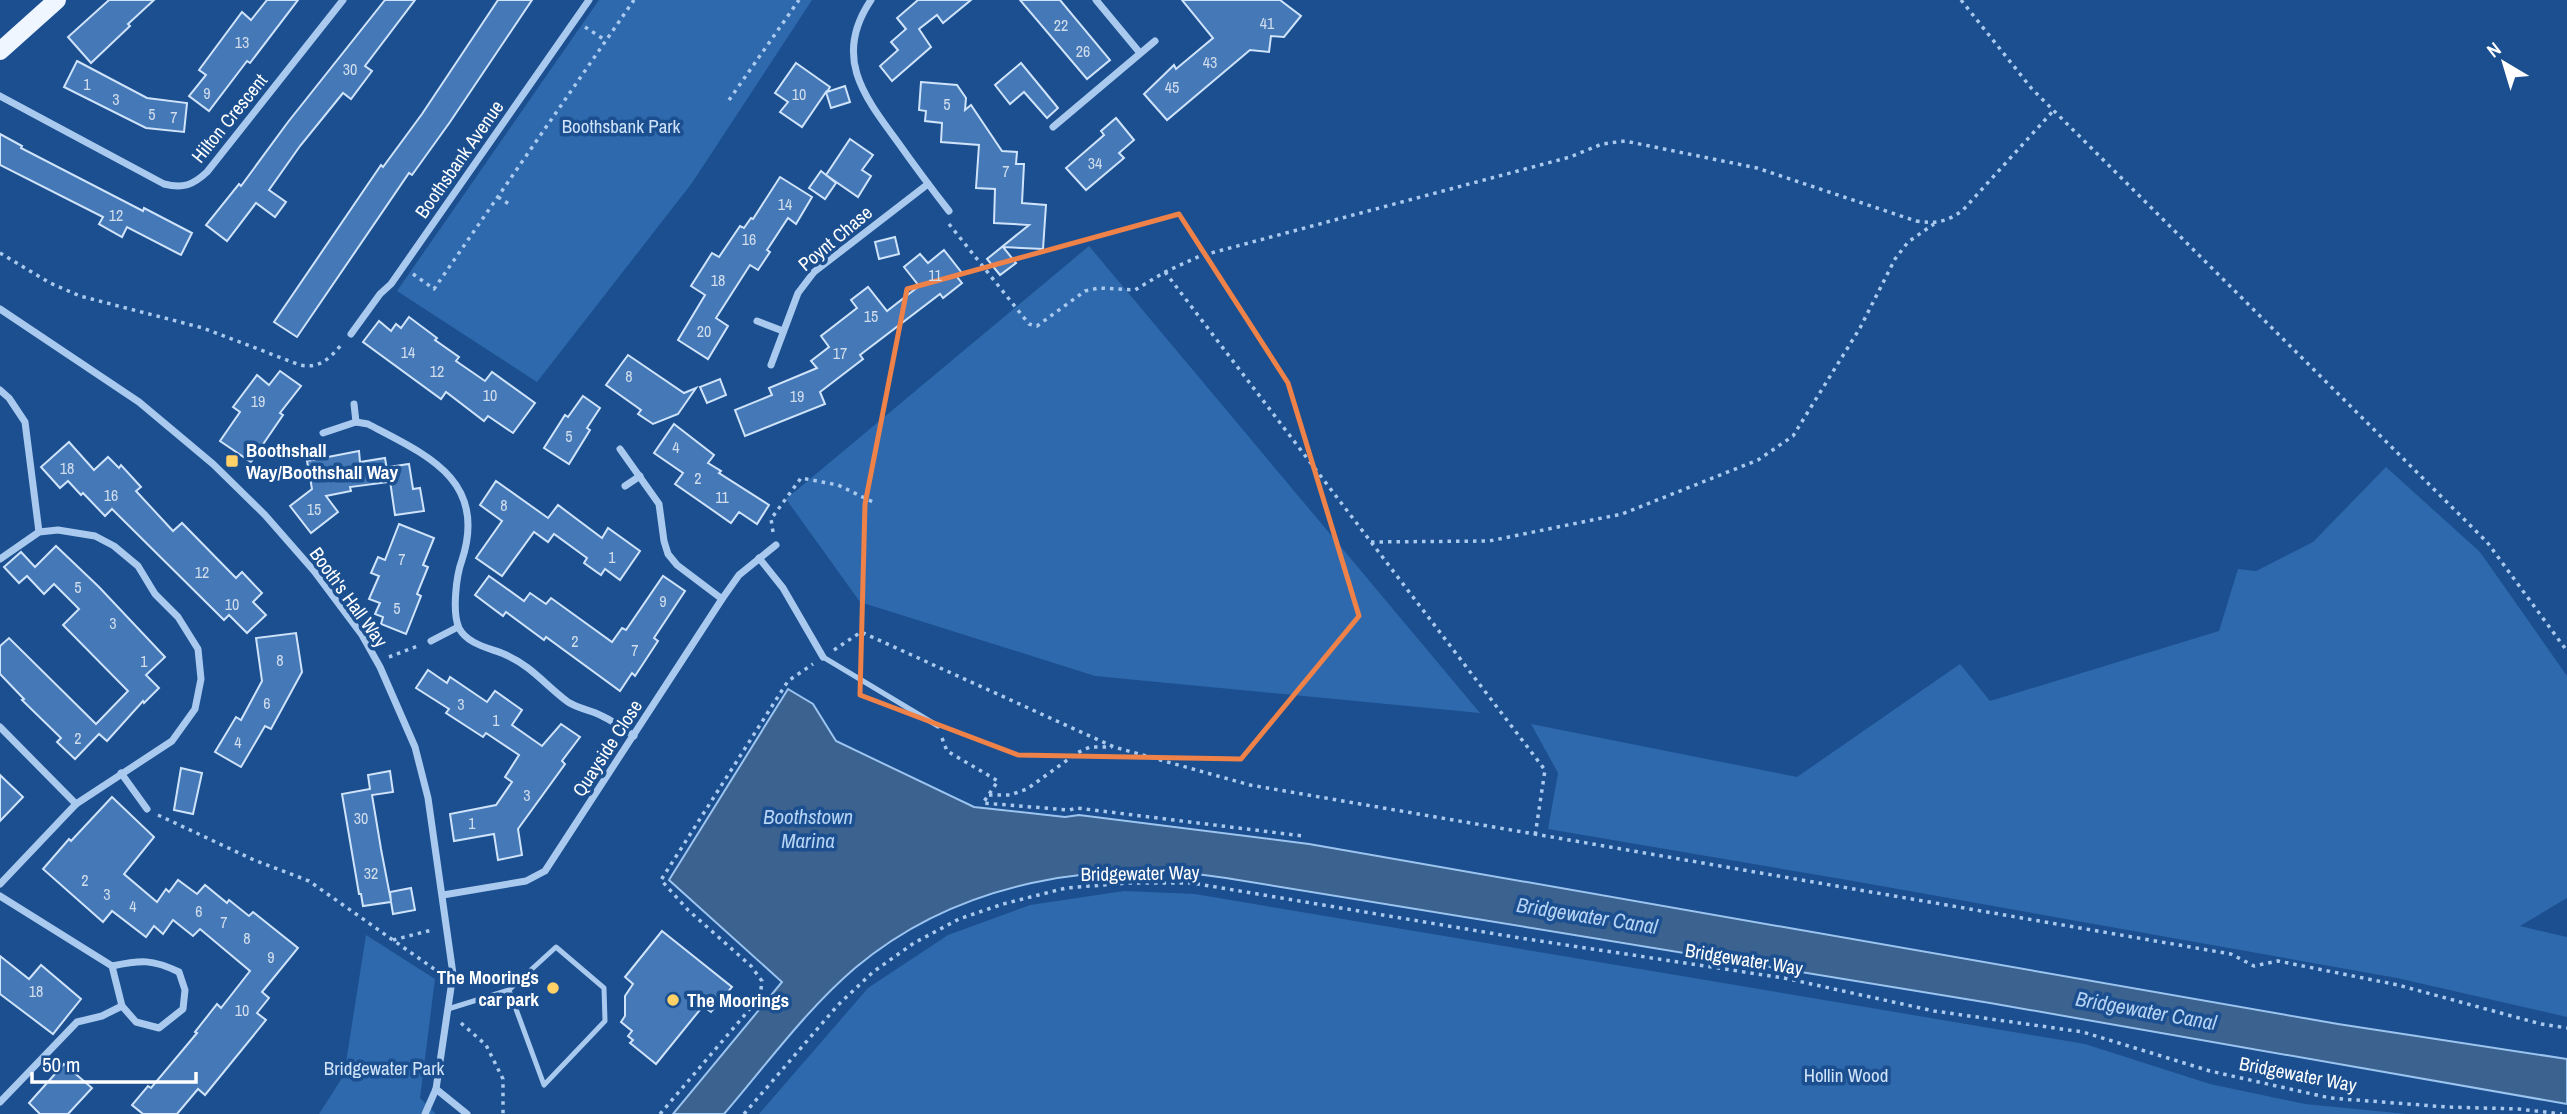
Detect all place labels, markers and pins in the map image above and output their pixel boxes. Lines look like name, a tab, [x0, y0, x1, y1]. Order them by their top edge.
place label: Boothshall Way/Boothshall Way	[246, 437, 398, 485]
marker: Boothshall Way/Boothshall Way	[224, 453, 240, 469]
place label: The Moorings car park	[437, 964, 539, 1012]
marker: The Moorings car park	[545, 980, 561, 996]
place label: The Moorings	[687, 987, 789, 1013]
marker: The Moorings	[665, 992, 681, 1008]

